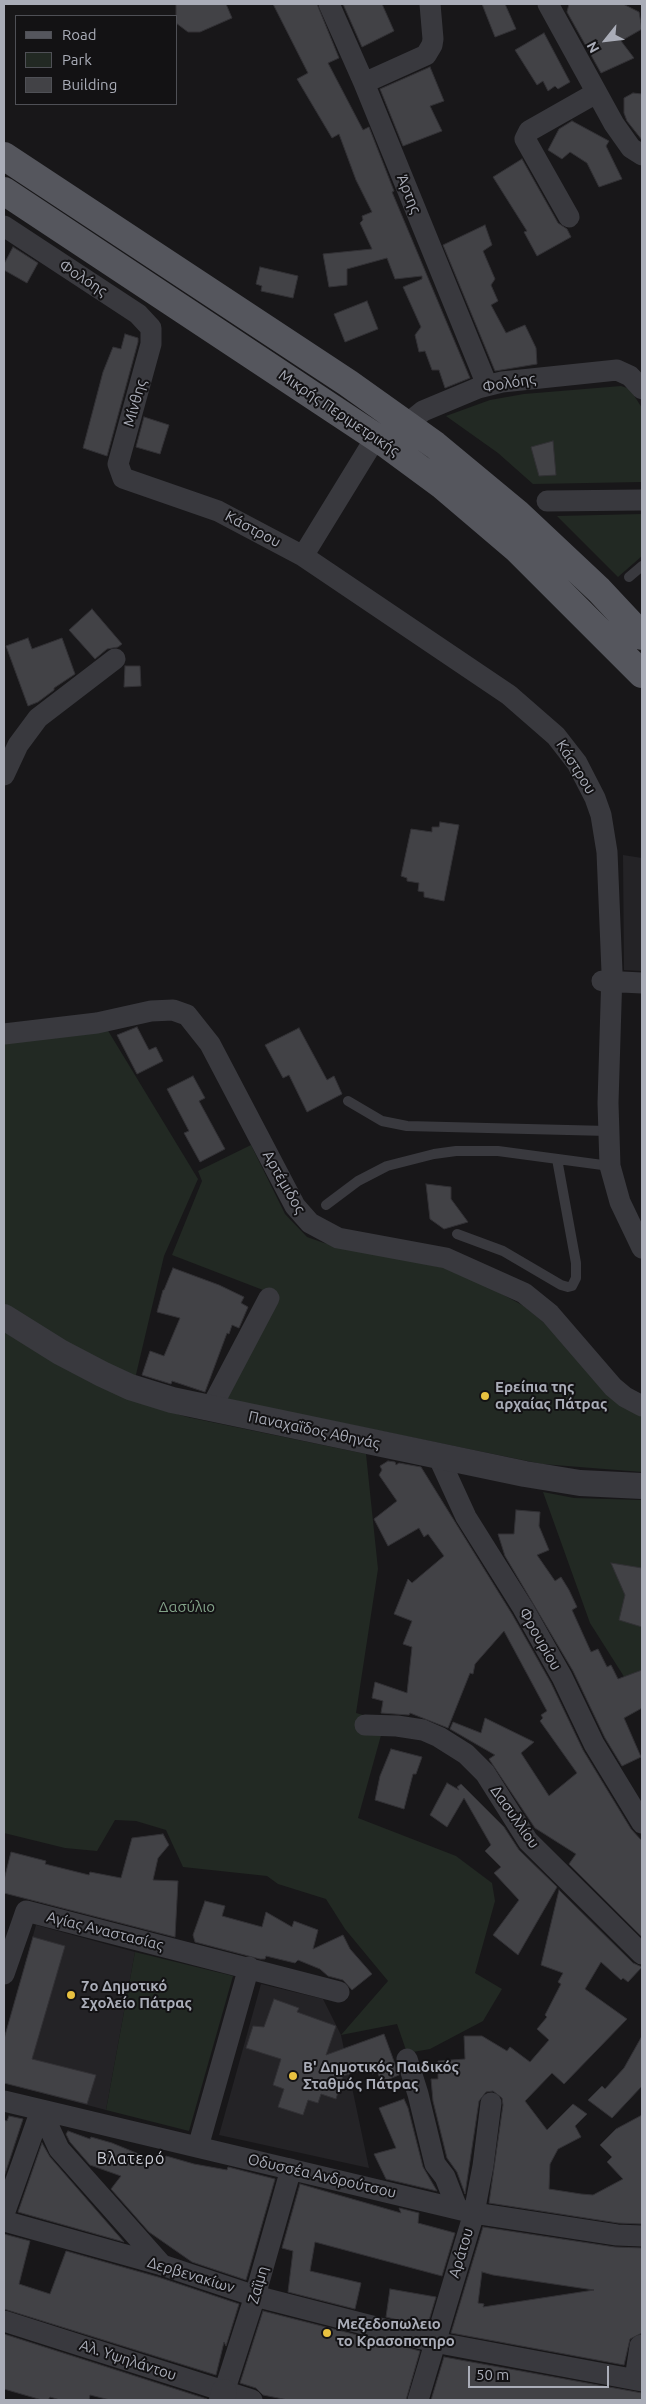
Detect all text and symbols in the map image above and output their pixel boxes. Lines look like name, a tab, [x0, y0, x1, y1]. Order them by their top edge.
legend	[15, 15, 178, 105]
north arrow	[581, 15, 631, 65]
text: Road	[62, 26, 97, 43]
text: N	[583, 39, 602, 56]
text: Park	[62, 51, 92, 68]
text: Building	[62, 76, 117, 93]
street label: Άρτης	[393, 172, 425, 216]
street label: Φολόης	[56, 256, 110, 300]
street label: Μικρής Περιμετρικής	[275, 366, 403, 460]
street label: Φολόης	[481, 370, 537, 396]
street label: Μίνθης	[120, 377, 150, 429]
street label: Κάστρου	[222, 507, 284, 551]
street label: Κάστρου	[552, 737, 600, 797]
street label: Αρτέμιδος	[259, 1147, 309, 1217]
place label: Ερείπια της αρχαίας Πάτρας	[495, 1378, 607, 1413]
marker: Ερείπια της αρχαίας Πάτρας	[479, 1390, 491, 1402]
street label: Παναχαΐδος Αθηνάς	[247, 1407, 381, 1453]
park label: Δασύλιο	[159, 1598, 215, 1616]
street label: Φρουρίου	[515, 1605, 565, 1673]
street label: Δασυλλίου	[487, 1782, 543, 1852]
street label: Αγίας Αναστασίας	[45, 1908, 165, 1954]
place label: 7ο Δημοτικό Σχολείο Πάτρας	[81, 1977, 192, 2012]
marker: 7ο Δημοτικό Σχολείο Πάτρας	[65, 1989, 77, 2001]
place label: Β' Δημοτικός Παιδικός Σταθμός Πάτρας	[303, 2058, 459, 2093]
marker: Β' Δημοτικός Παιδικός Σταθμός Πάτρας	[287, 2070, 299, 2082]
district label: Βλατερό	[96, 2149, 166, 2169]
street label: Οδυσσέα Ανδρούτσου	[246, 2150, 398, 2202]
street label: Αράτου	[445, 2226, 477, 2280]
street label: Δερβενακίων	[145, 2253, 237, 2297]
street label: Ζαΐμη	[244, 2264, 272, 2306]
place label: Μεζεδοπωλειο το Κρασοποτηρο	[337, 2315, 455, 2350]
marker: Μεζεδοπωλειο το Κρασοποτηρο	[321, 2327, 333, 2339]
street label: Αλ. Υψηλάντου	[77, 2336, 179, 2384]
scale bar	[471, 2356, 612, 2388]
text: 50 m	[476, 2366, 509, 2383]

